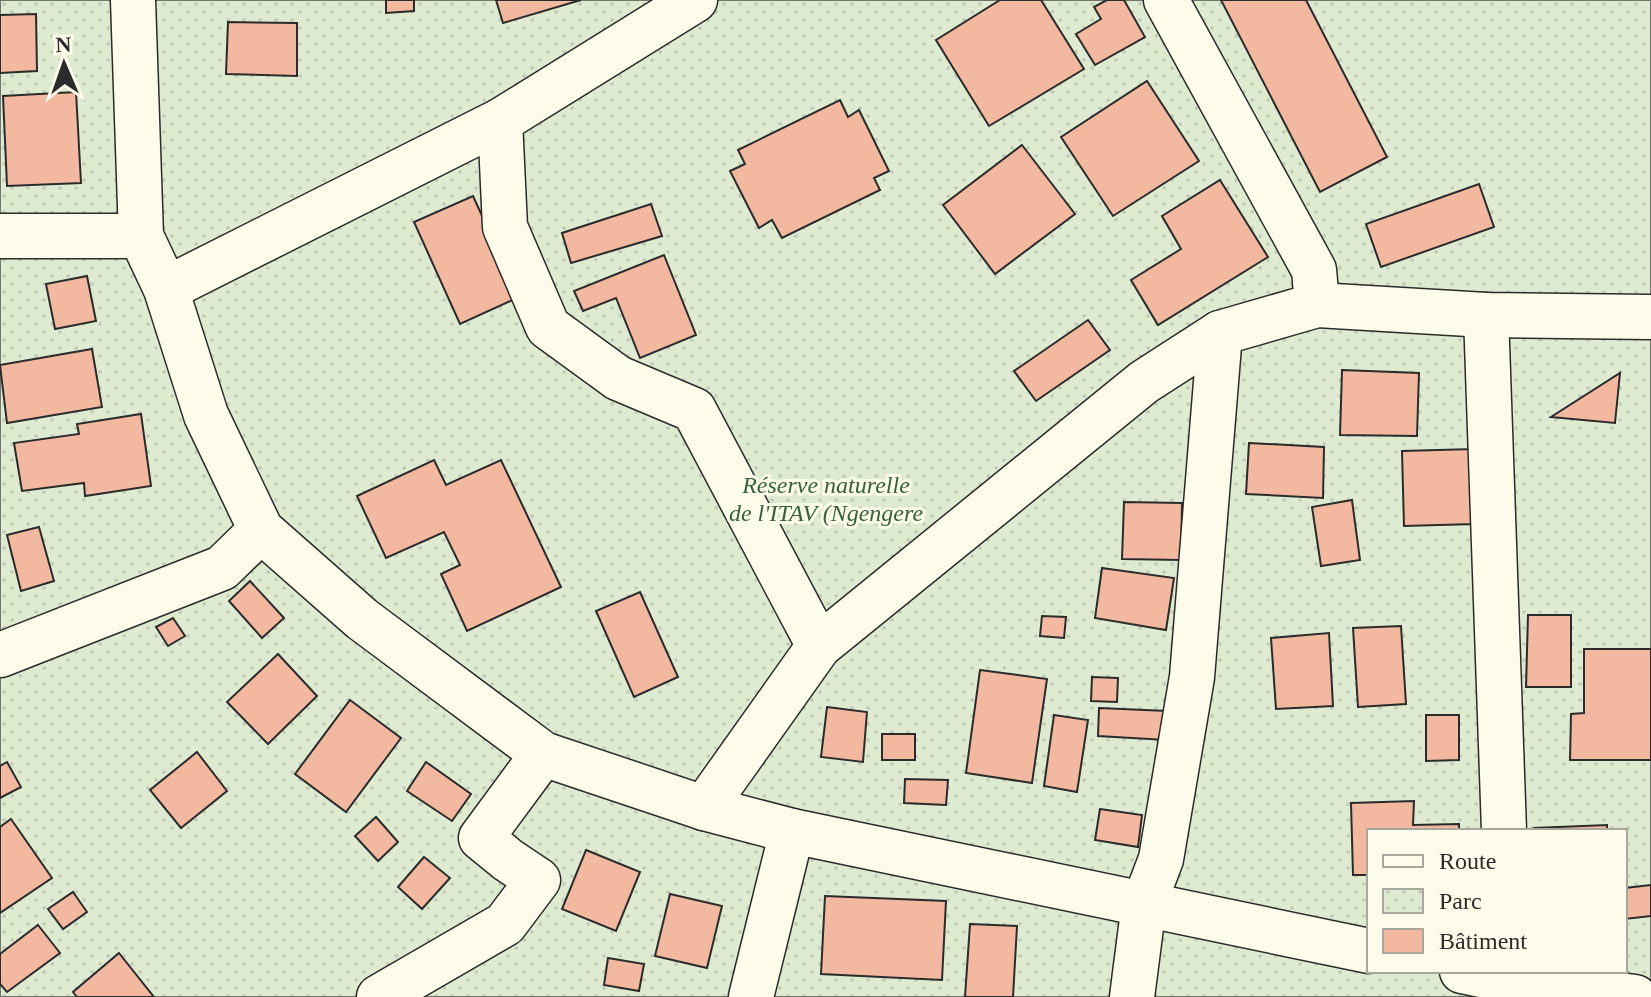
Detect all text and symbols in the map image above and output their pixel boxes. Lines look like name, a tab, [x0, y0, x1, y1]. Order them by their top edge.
north arrow	[24, 24, 104, 104]
text: N	[55, 32, 72, 57]
park label: Réserve naturelle de l'ITAV (Ngengere	[729, 472, 923, 526]
legend	[1367, 829, 1627, 973]
text: Route	[1439, 848, 1496, 874]
text: Parc	[1439, 888, 1482, 914]
text: Bâtiment	[1439, 928, 1527, 954]

